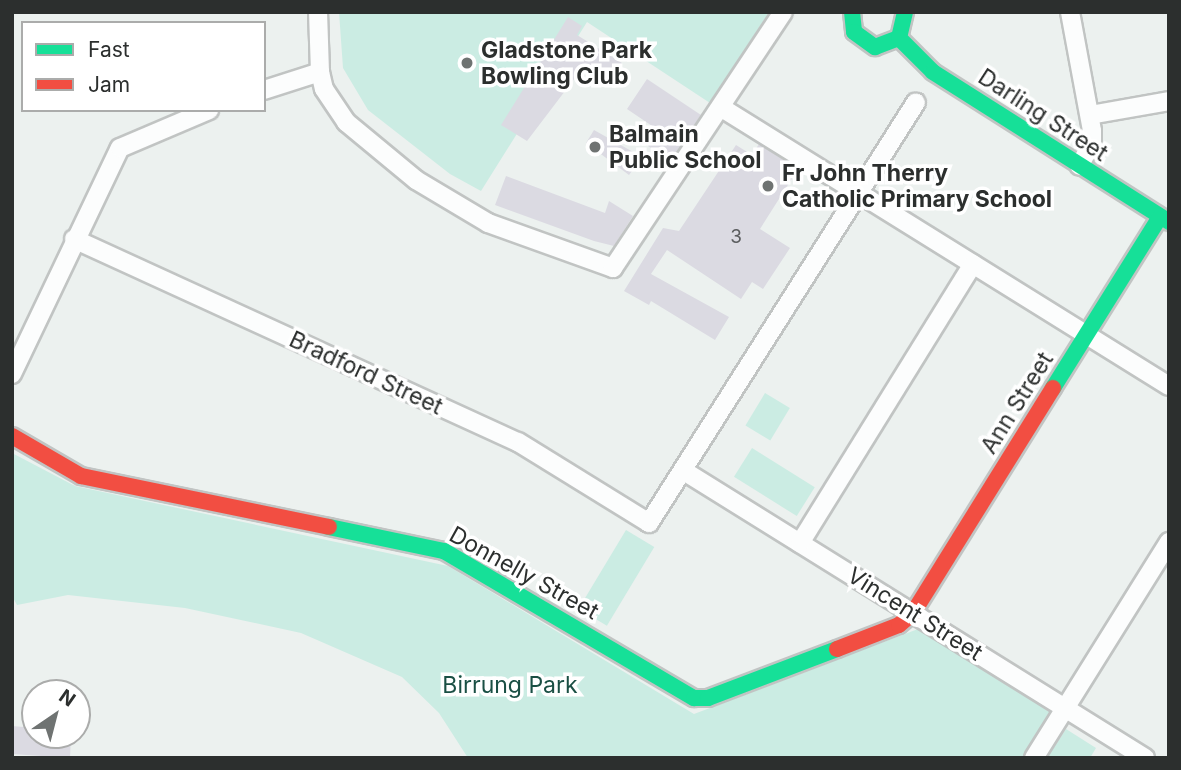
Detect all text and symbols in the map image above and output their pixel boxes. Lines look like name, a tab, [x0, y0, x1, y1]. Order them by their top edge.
legend	[21, 21, 266, 112]
place label: Gladstone Park Bowling Club	[481, 36, 652, 90]
text: Fast	[88, 37, 130, 62]
marker: Gladstone Park Bowling Club	[459, 55, 475, 71]
street label: Darling Street	[973, 63, 1113, 167]
text: Jam	[88, 72, 130, 97]
place label: Balmain Public School	[609, 120, 762, 174]
marker: Balmain Public School	[587, 139, 603, 155]
place label: Fr John Therry Catholic Primary School	[782, 159, 1052, 213]
marker: Fr John Therry Catholic Primary School	[760, 178, 776, 194]
house number: 3	[730, 226, 742, 248]
street label: Bradford Street	[285, 325, 447, 421]
street label: Ann Street	[975, 347, 1059, 459]
street label: Donnelly Street	[444, 521, 604, 625]
street label: Vincent Street	[842, 561, 988, 667]
park label: Birrung Park	[442, 671, 578, 699]
north arrow	[21, 679, 91, 749]
text: N	[55, 684, 80, 712]

